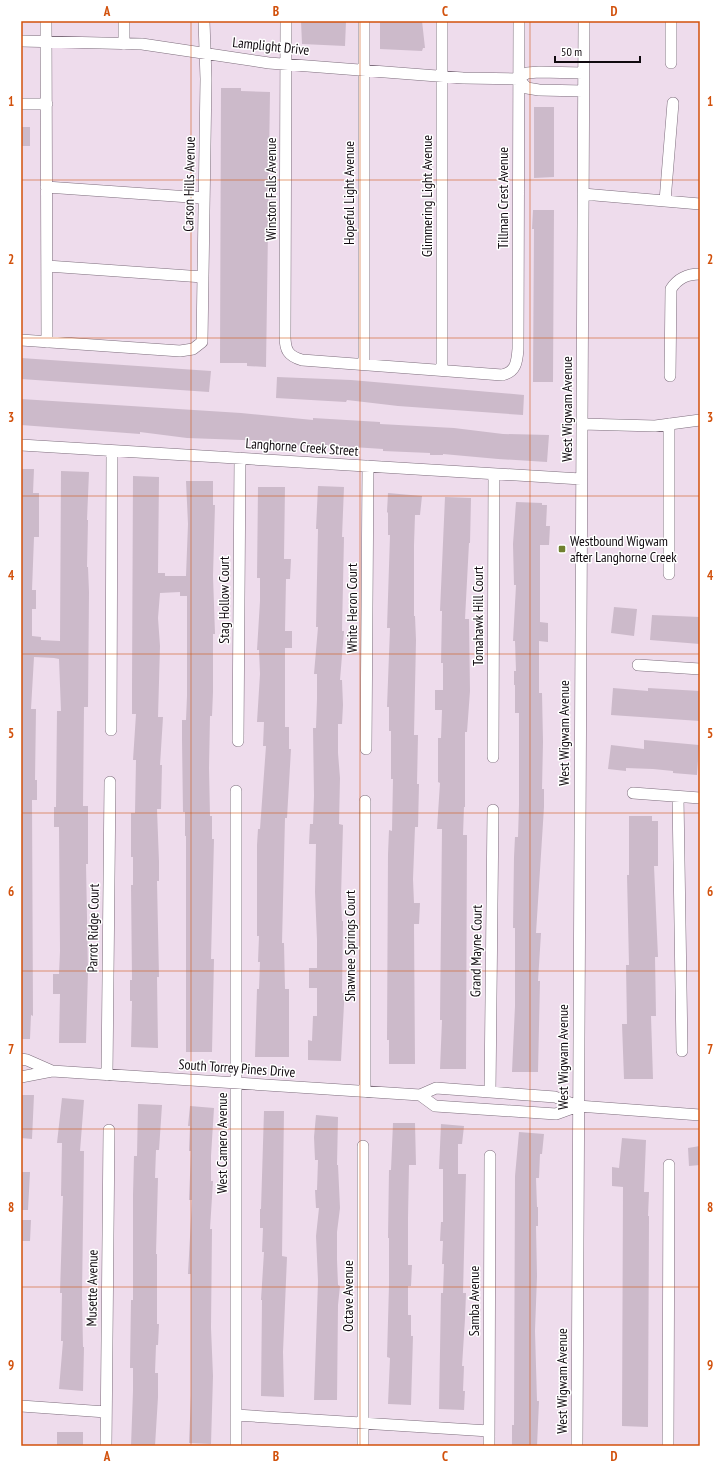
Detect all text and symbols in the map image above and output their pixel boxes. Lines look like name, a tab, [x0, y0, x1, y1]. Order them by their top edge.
text: A	[103, 3, 111, 20]
text: B	[273, 3, 279, 20]
text: C	[442, 3, 448, 20]
text: D	[611, 3, 618, 20]
street label: Lamplight Drive	[232, 33, 311, 59]
scale bar	[555, 38, 640, 64]
text: 50 m	[561, 44, 582, 59]
text: 1	[8, 93, 14, 110]
text: 1	[707, 93, 713, 110]
street label: Glimmering Light Avenue	[418, 135, 436, 257]
street label: Carson Hills Avenue	[179, 136, 199, 232]
street label: Winston Falls Avenue	[262, 137, 280, 240]
street label: Hopeful Light Avenue	[340, 141, 358, 245]
street label: Tillman Crest Avenue	[494, 147, 512, 249]
text: 2	[8, 251, 14, 268]
text: 2	[707, 251, 713, 268]
street label: West Wigwam Avenue	[558, 356, 576, 462]
text: 3	[8, 409, 14, 426]
text: 3	[707, 409, 713, 426]
street label: Langhorne Creek Street	[245, 434, 359, 460]
place label: Westbound Wigwam after Langhorne Creek	[570, 532, 677, 566]
marker: Westbound Wigwam after Langhorne Creek	[557, 544, 567, 554]
street label: Stag Hollow Court	[215, 556, 233, 644]
street label: White Heron Court	[343, 563, 361, 653]
street label: Tomahawk Hill Court	[469, 566, 487, 666]
text: 4	[8, 567, 15, 584]
text: 4	[707, 567, 714, 584]
street label: West Wigwam Avenue	[555, 680, 573, 786]
text: 5	[8, 725, 14, 742]
text: 5	[707, 725, 713, 742]
text: 6	[8, 883, 14, 900]
street label: Parrot Ridge Court	[83, 883, 103, 973]
text: 6	[707, 883, 713, 900]
street label: Shawnee Springs Court	[341, 890, 359, 1002]
street label: Grand Mayne Court	[466, 905, 486, 997]
street label: West Wigwam Avenue	[554, 1004, 572, 1110]
text: 7	[8, 1041, 14, 1058]
text: 7	[707, 1041, 713, 1058]
street label: South Torrey Pines Drive	[178, 1055, 296, 1081]
street label: West Camero Avenue	[213, 1092, 231, 1193]
text: 8	[8, 1199, 14, 1216]
text: 8	[707, 1199, 713, 1216]
street label: Musette Avenue	[82, 1249, 102, 1327]
street label: Octave Avenue	[339, 1260, 357, 1332]
street label: Samba Avenue	[465, 1266, 483, 1336]
street label: West Wigwam Avenue	[553, 1328, 571, 1434]
text: 9	[8, 1357, 14, 1374]
text: 9	[707, 1357, 713, 1374]
text: A	[103, 1448, 111, 1465]
text: B	[273, 1448, 279, 1465]
text: C	[442, 1448, 448, 1465]
text: D	[611, 1448, 618, 1465]

